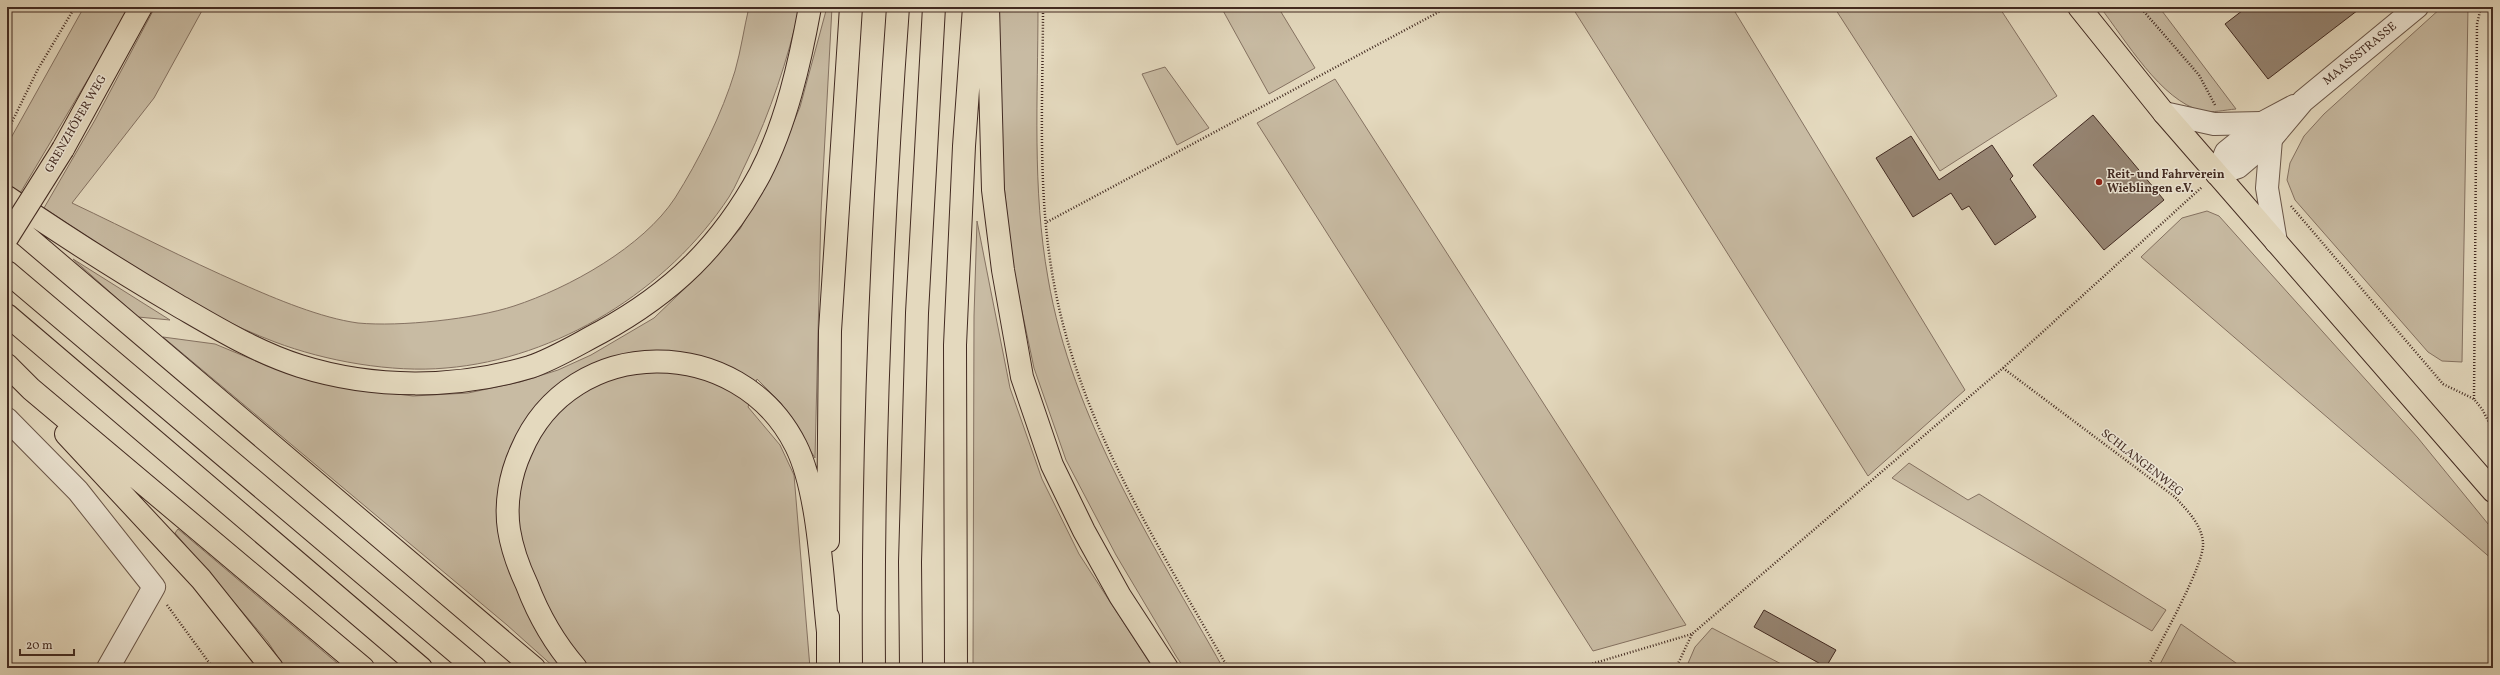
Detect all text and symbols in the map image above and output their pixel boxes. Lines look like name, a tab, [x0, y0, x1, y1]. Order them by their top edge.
street label: MAASSSTRASSE	[2320, 19, 2400, 89]
street label: GRENZHÖFER WEG	[41, 72, 111, 176]
place label: Reit- und Fahrverein Wieblingen e.V.	[2107, 167, 2225, 197]
marker: Reit- und Fahrverein Wieblingen e.V.	[2094, 177, 2104, 187]
street label: SCHLANGENWEG	[2097, 426, 2187, 500]
scale bar	[20, 631, 74, 657]
text: 20 m	[26, 638, 53, 654]

